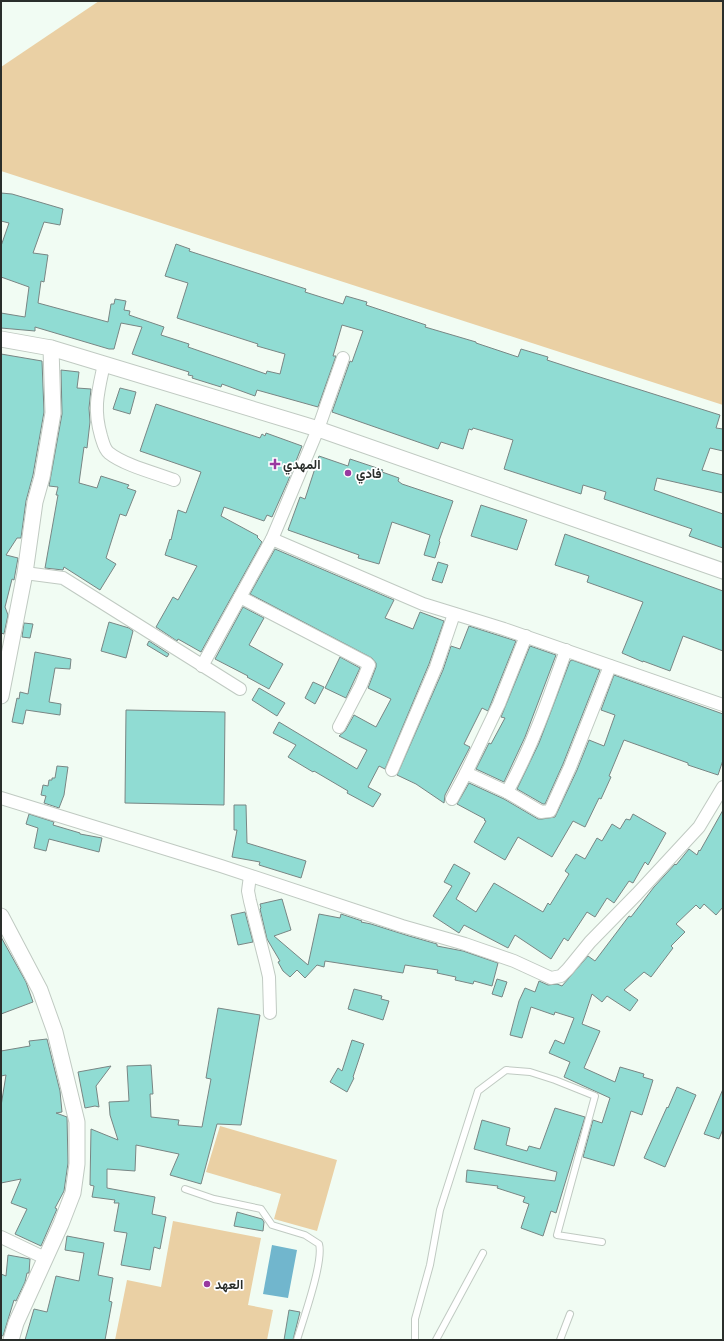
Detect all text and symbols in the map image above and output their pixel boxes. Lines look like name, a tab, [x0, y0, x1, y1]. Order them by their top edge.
place label: المهدي	[283, 455, 321, 475]
marker: المهدي	[270, 459, 280, 469]
place label: فادي	[356, 464, 382, 484]
marker: فادي	[343, 468, 353, 478]
place label: العهد	[215, 1275, 243, 1294]
marker: العهد	[202, 1279, 212, 1289]

